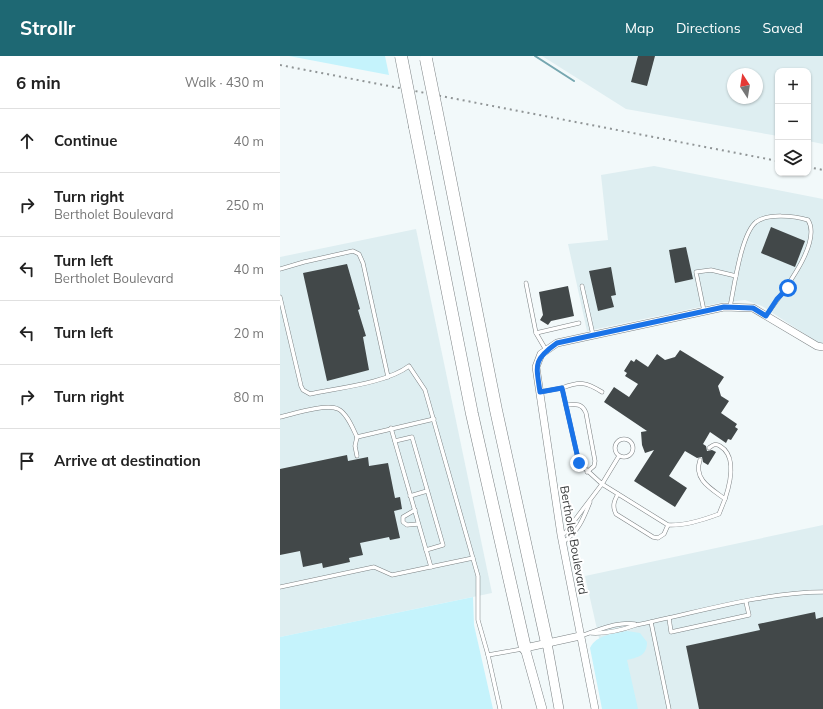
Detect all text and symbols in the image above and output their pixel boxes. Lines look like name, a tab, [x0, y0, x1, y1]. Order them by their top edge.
text: Strollr	[20, 16, 75, 40]
text: Map	[625, 19, 654, 37]
text: Directions	[676, 19, 741, 37]
text: Saved	[763, 19, 803, 37]
north arrow	[727, 68, 763, 104]
map controls	[775, 68, 811, 176]
button: +	[775, 68, 811, 104]
text: 6 min	[16, 72, 61, 93]
text: Walk · 430 m	[185, 74, 264, 90]
button: −	[775, 104, 811, 140]
icon: ahead	[16, 130, 38, 152]
text: Continue	[54, 131, 117, 150]
text: 40 m	[234, 133, 264, 149]
button: layers	[775, 140, 811, 176]
text: Turn right	[54, 187, 124, 206]
icon: right	[16, 194, 38, 216]
text: 250 m	[226, 197, 264, 213]
text: Bertholet Boulevard	[54, 206, 174, 222]
text: Turn left	[54, 251, 113, 270]
icon: left	[16, 258, 38, 280]
text: 40 m	[234, 261, 264, 277]
text: Bertholet Boulevard	[54, 270, 174, 286]
route start	[779, 279, 797, 297]
icon: left	[16, 322, 38, 344]
text: Turn left	[54, 323, 113, 342]
text: 20 m	[234, 325, 264, 341]
icon: right	[16, 386, 38, 408]
text: Turn right	[54, 387, 124, 406]
text: 80 m	[234, 389, 264, 405]
icon: arrive	[16, 450, 38, 472]
text: Arrive at destination	[54, 451, 201, 470]
route end	[570, 454, 588, 472]
street label: Bertholet Boulevard	[557, 484, 591, 596]

